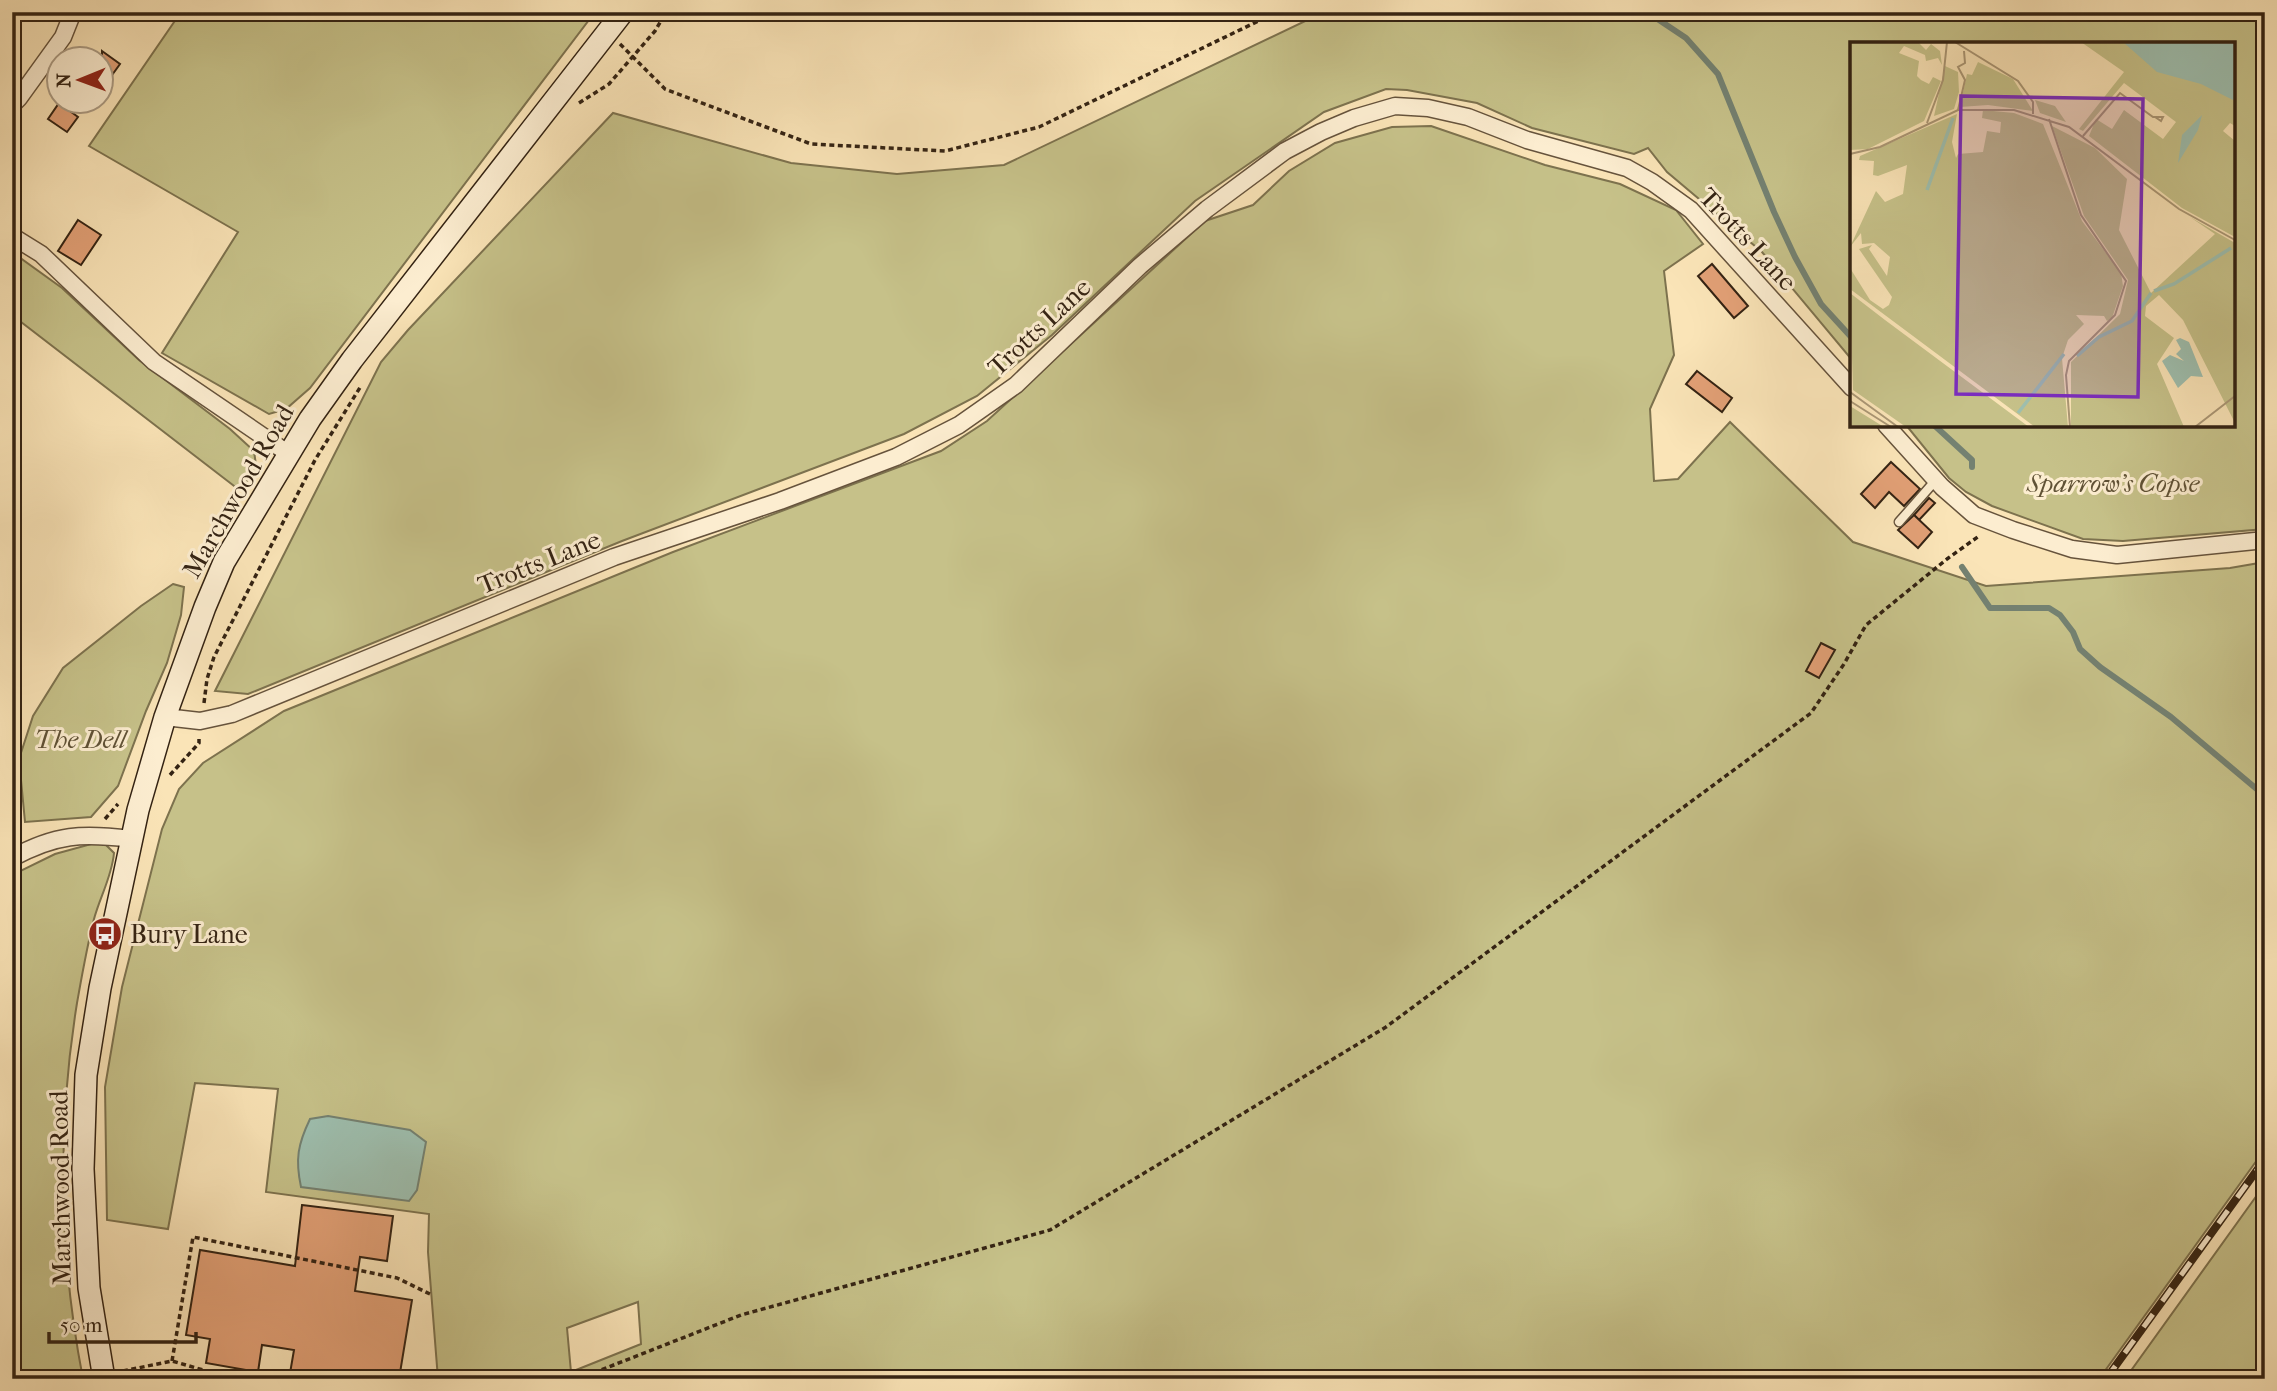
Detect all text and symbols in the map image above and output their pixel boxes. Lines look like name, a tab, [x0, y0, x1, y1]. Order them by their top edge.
inset map	[1850, 42, 2235, 427]
north arrow	[46, 46, 116, 116]
text: N	[53, 72, 75, 88]
street label: Trotts Lane	[1692, 182, 1803, 297]
street label: Trotts Lane	[982, 272, 1097, 383]
street label: Marchwood Road	[176, 398, 301, 583]
park label: Sparrow's Copse	[2026, 468, 2201, 499]
street label: Trotts Lane	[474, 524, 605, 601]
park label: The Dell	[34, 724, 128, 755]
bus stop icon: Bury Lane	[86, 915, 124, 953]
place label: Bury Lane	[130, 919, 248, 950]
street label: Marchwood Road	[43, 1089, 78, 1286]
scale bar	[49, 1300, 196, 1344]
text: 50 m	[60, 1313, 103, 1337]

